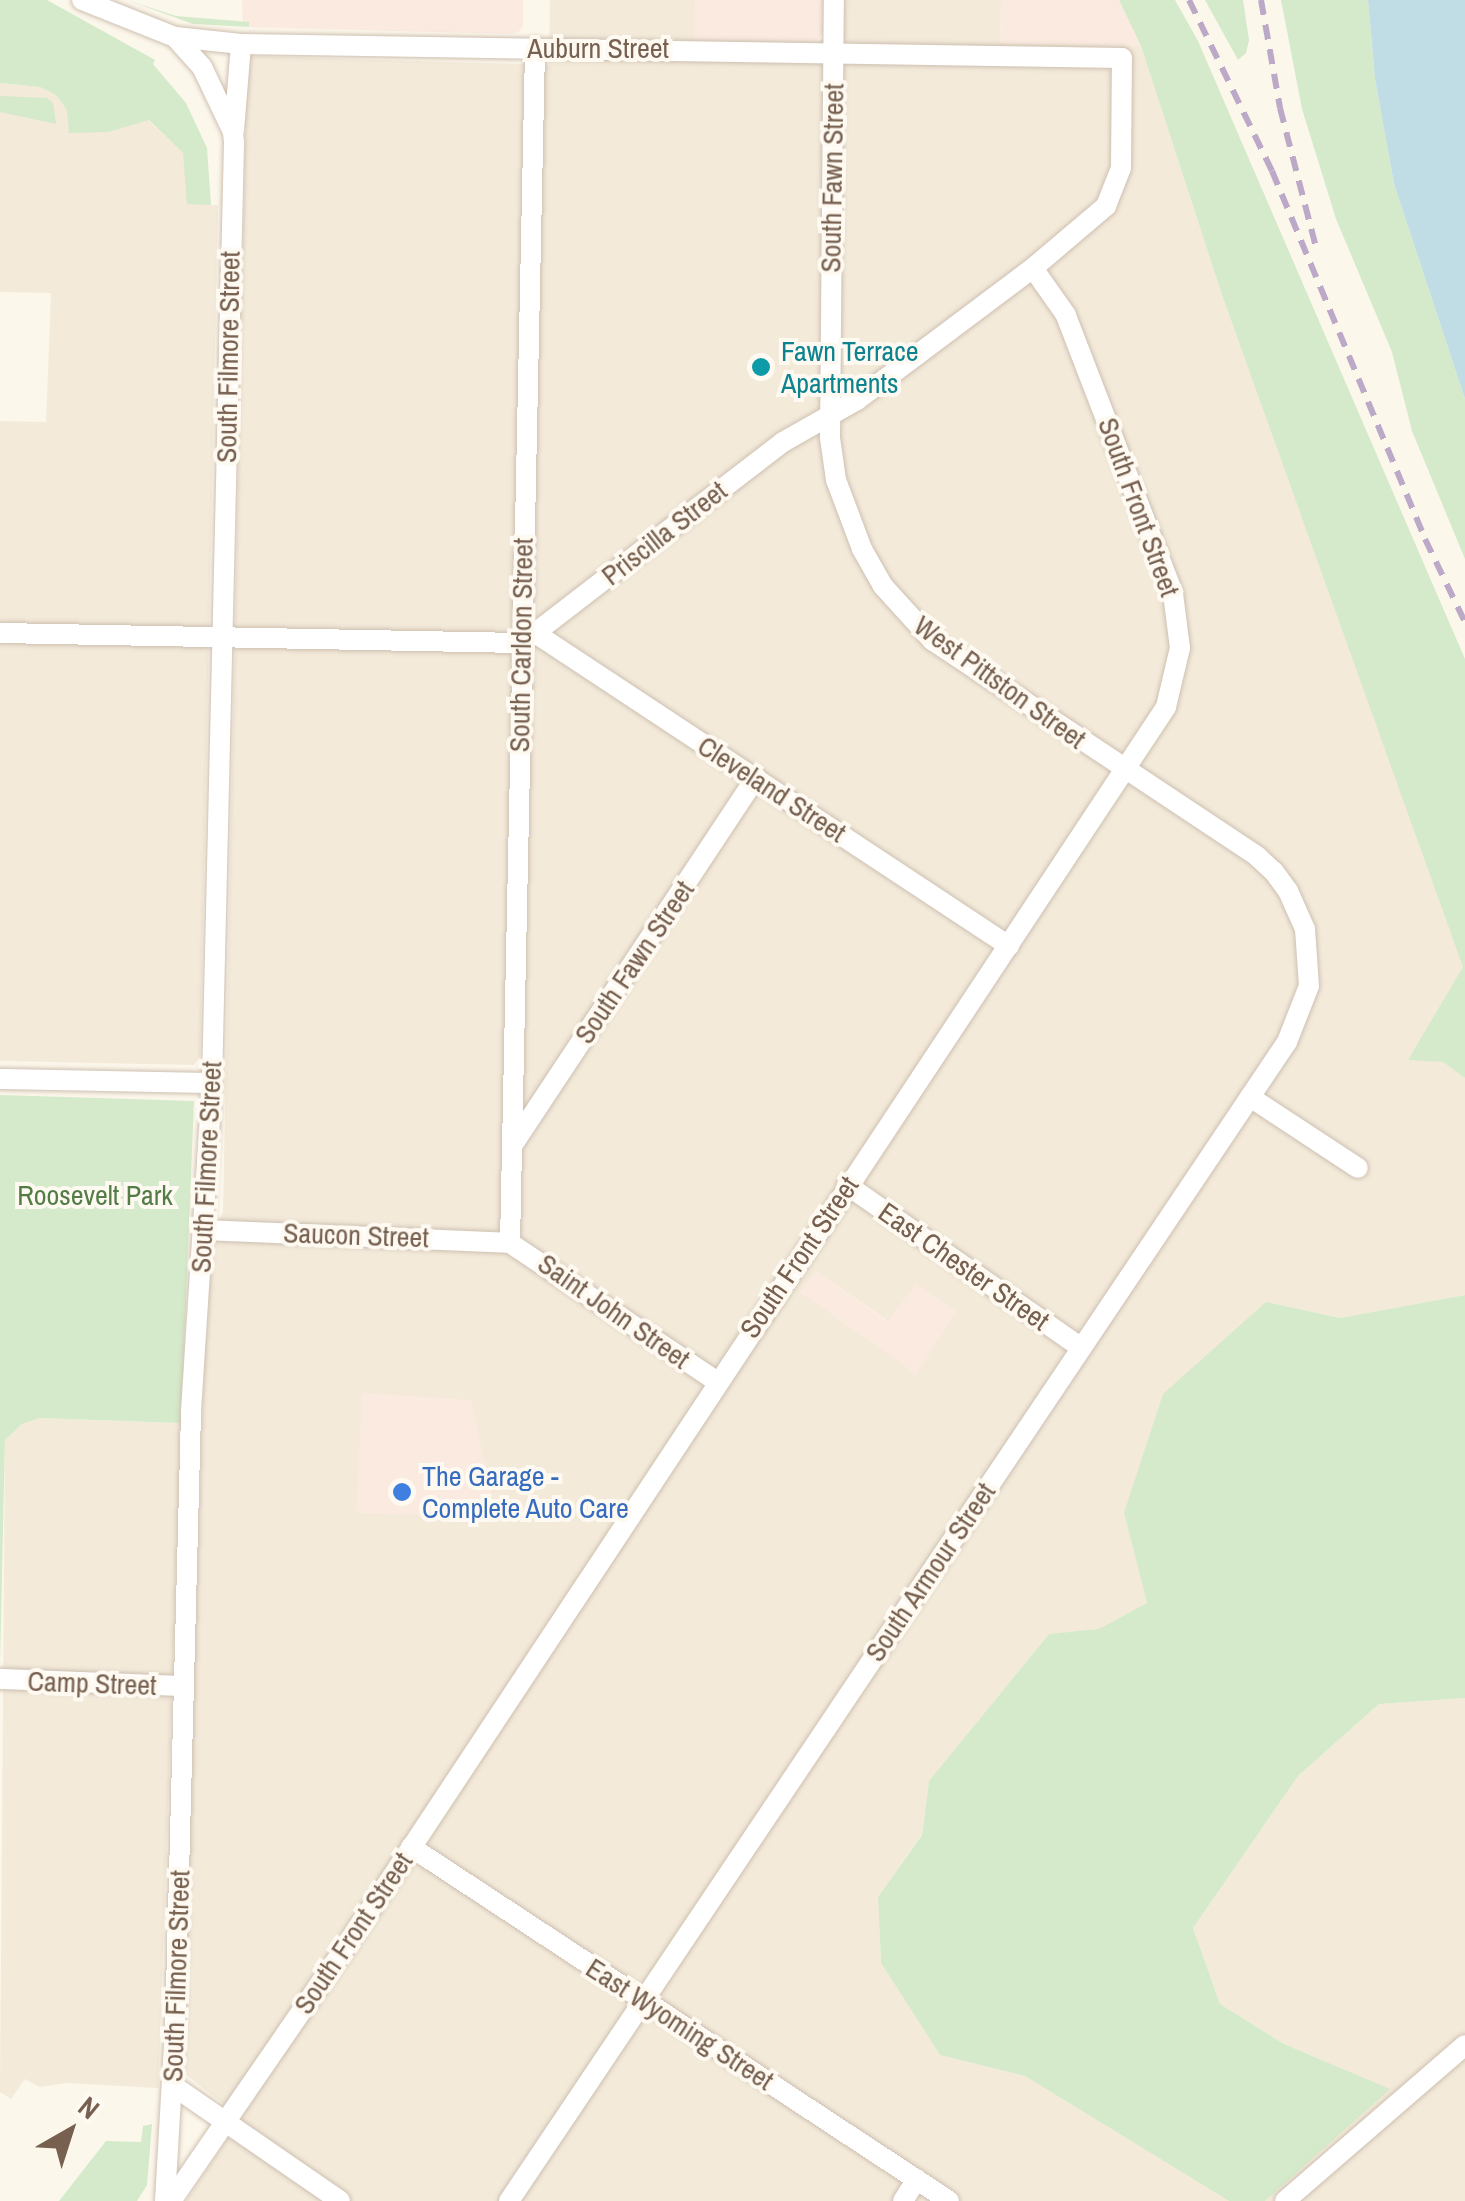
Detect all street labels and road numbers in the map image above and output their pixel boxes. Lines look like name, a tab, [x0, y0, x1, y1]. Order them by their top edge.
street label: Auburn Street	[527, 31, 669, 65]
street label: South Fawn Street	[814, 83, 850, 273]
street label: South Filmore Street	[209, 251, 247, 463]
street label: South Front Street	[1091, 413, 1187, 601]
street label: Priscilla Street	[595, 474, 733, 592]
street label: South Carldon Street	[502, 538, 540, 752]
street label: West Pittston Street	[908, 609, 1092, 755]
street label: Cleveland Street	[692, 729, 852, 849]
street label: South Fawn Street	[567, 874, 701, 1050]
street label: South Filmore Street	[184, 1060, 228, 1274]
street label: South Front Street	[733, 1170, 865, 1344]
street label: East Chester Street	[872, 1195, 1056, 1337]
street label: Saucon Street	[283, 1216, 429, 1254]
street label: Saint John Street	[532, 1246, 696, 1376]
street label: South Armour Street	[858, 1476, 1002, 1668]
street label: Camp Street	[27, 1664, 157, 1702]
street label: South Front Street	[287, 1846, 419, 2020]
street label: South Filmore Street	[156, 1870, 196, 2082]
street label: East Wyoming Street	[580, 1951, 780, 2097]

